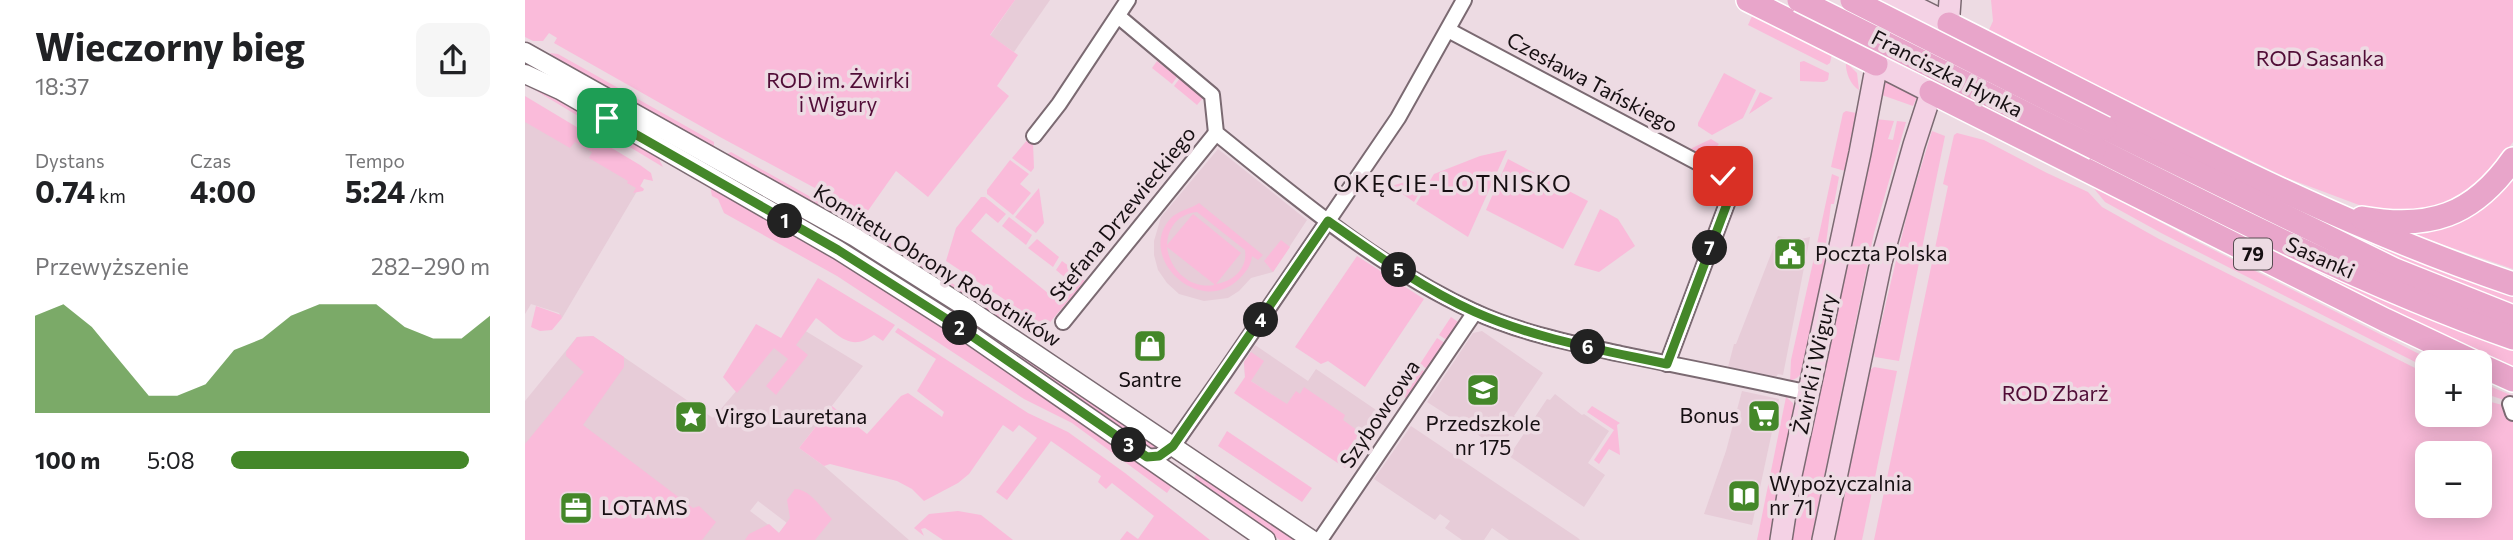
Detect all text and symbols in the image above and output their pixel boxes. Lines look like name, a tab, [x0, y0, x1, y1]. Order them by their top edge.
text: Wieczorny bieg	[35, 22, 305, 69]
button: share	[416, 23, 490, 97]
street label: Franciszka Hynka	[1868, 24, 2027, 122]
street label: Czesława Tańskiego	[1503, 26, 1682, 137]
park label: ROD Sasanka	[2256, 45, 2384, 70]
park label: ROD im. Żwirki i Wigury	[766, 67, 910, 116]
text: 18:37	[35, 72, 89, 100]
pin	[577, 88, 637, 148]
icon: arrive	[588, 99, 626, 137]
street label: Stefana Drzewieckiego	[1044, 121, 1200, 306]
pin	[1693, 146, 1753, 206]
text: Dystans	[35, 149, 105, 172]
text: Czas	[190, 149, 231, 172]
text: Tempo	[345, 149, 405, 172]
icon: check	[1704, 157, 1742, 195]
district label: OKĘCIE-LOTNISKO	[1333, 169, 1573, 197]
text: 0.74	[35, 172, 95, 209]
text: 4:00	[190, 172, 256, 209]
text: 5:24	[345, 172, 406, 209]
street label: Komitetu Obrony Robotników	[810, 178, 1066, 351]
text: km	[95, 184, 126, 207]
text: /km	[406, 184, 444, 207]
pin: 1	[768, 204, 803, 238]
text: 1	[780, 209, 789, 232]
pin: 7	[1693, 230, 1727, 266]
street label: Sasanki	[2282, 230, 2359, 283]
public building icon: Poczta Polska	[1771, 235, 1809, 273]
text: 7	[1704, 236, 1715, 259]
road number: 79	[2234, 238, 2272, 270]
place label: Poczta Polska	[1815, 240, 1947, 265]
text: Przewyższenie	[35, 252, 189, 280]
text: 282–290 m	[371, 252, 490, 280]
pin: 5	[1381, 252, 1417, 288]
text: 5	[1393, 258, 1404, 281]
street label: Żwirki i Wigury	[1786, 291, 1841, 436]
pin: 4	[1243, 302, 1279, 338]
text: 4	[1255, 308, 1266, 331]
pin: 2	[943, 310, 977, 346]
text: 2	[954, 316, 965, 339]
shop icon: Santre	[1131, 327, 1169, 365]
pin: 6	[1571, 330, 1605, 364]
text: 6	[1582, 335, 1593, 358]
map controls	[2415, 350, 2492, 518]
button: +	[2415, 350, 2492, 427]
street label: Szybowcowa	[1333, 354, 1424, 472]
place label: Santre	[1118, 366, 1182, 391]
school or university icon: Przedszkole nr 175	[1464, 371, 1502, 409]
park label: ROD Zbarż	[2002, 380, 2108, 405]
supermarket icon: Bonus	[1745, 397, 1783, 435]
place icon: Virgo Lauretana	[672, 398, 710, 436]
place label: Bonus	[1680, 402, 1739, 427]
place label: Virgo Lauretana	[715, 403, 867, 428]
place label: Przedszkole nr 175	[1425, 410, 1541, 459]
pin: 3	[1111, 428, 1147, 462]
text: 3	[1123, 433, 1134, 456]
button: −	[2415, 441, 2492, 518]
text: 100 m	[35, 446, 100, 474]
text: 5:08	[147, 446, 195, 474]
place label: Wypożyczalnia nr 71	[1769, 470, 1912, 519]
library icon: Wypożyczalnia nr 71	[1725, 477, 1763, 515]
office icon: LOTAMS	[557, 489, 595, 527]
place label: LOTAMS	[601, 494, 688, 519]

